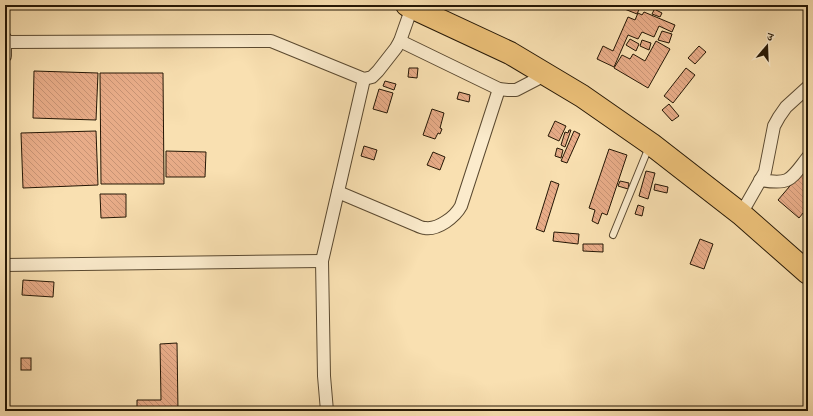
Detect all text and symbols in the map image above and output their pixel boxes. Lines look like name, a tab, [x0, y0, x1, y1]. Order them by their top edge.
north arrow	[747, 26, 787, 66]
text: उ	[764, 30, 776, 45]

